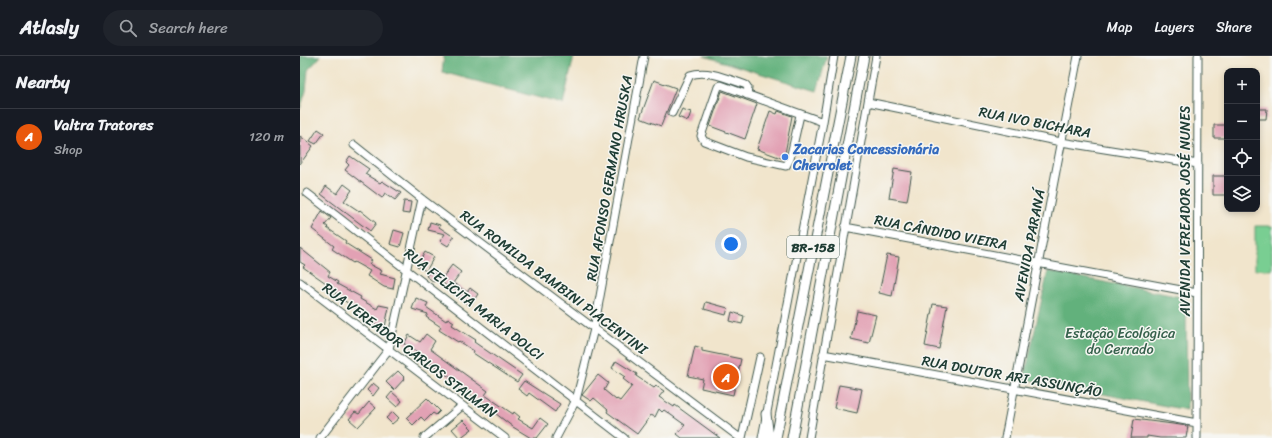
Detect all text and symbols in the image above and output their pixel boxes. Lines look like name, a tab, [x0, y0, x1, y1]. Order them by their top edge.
search box	[103, 10, 383, 46]
text: Atlasly	[20, 11, 79, 44]
text: Search here	[149, 15, 228, 41]
text: Map	[1107, 15, 1132, 40]
text: Layers	[1154, 15, 1194, 40]
text: Share	[1216, 15, 1252, 40]
icon: search	[117, 17, 139, 39]
text: Nearby	[16, 67, 70, 97]
map controls	[1224, 68, 1260, 212]
button: +	[1224, 68, 1260, 104]
street label: RUA AFONSO GERMANO HRUSKA	[579, 73, 640, 283]
street label: RUA IVO BICHARA	[977, 99, 1093, 146]
button: −	[1224, 104, 1260, 140]
street label: AVENIDA VEREADOR JOSÉ NUNES	[1173, 105, 1198, 317]
text: Valtra Tratores	[54, 112, 153, 138]
text: A	[25, 125, 33, 148]
text: 120 m	[249, 125, 284, 148]
place label: Zacarias Concessionária Chevrolet	[792, 137, 939, 178]
text: Shop	[54, 138, 82, 161]
button: locate	[1224, 140, 1260, 176]
marker: Zacarias Concessionária Chevrolet	[780, 152, 790, 162]
button: layers	[1224, 176, 1260, 212]
street label: AVENIDA PARANÁ	[1006, 185, 1053, 304]
street label: RUA ROMILDA BAMBINI PIACENTINI	[455, 203, 654, 362]
street label: RUA CÂNDIDO VIEIRA	[872, 207, 1009, 258]
your location	[721, 234, 741, 254]
road number: BR-158	[787, 236, 839, 258]
street label: RUA FELICITA MARIA DOLCI	[398, 242, 550, 368]
street label: RUA VEREADOR CARLOS STALMAN	[317, 276, 503, 425]
park label: Estação Ecológica do Cerrado	[1065, 321, 1176, 362]
street label: RUA DOUTOR ARI ASSUNÇÃO	[920, 348, 1104, 405]
pin: A	[713, 362, 739, 392]

